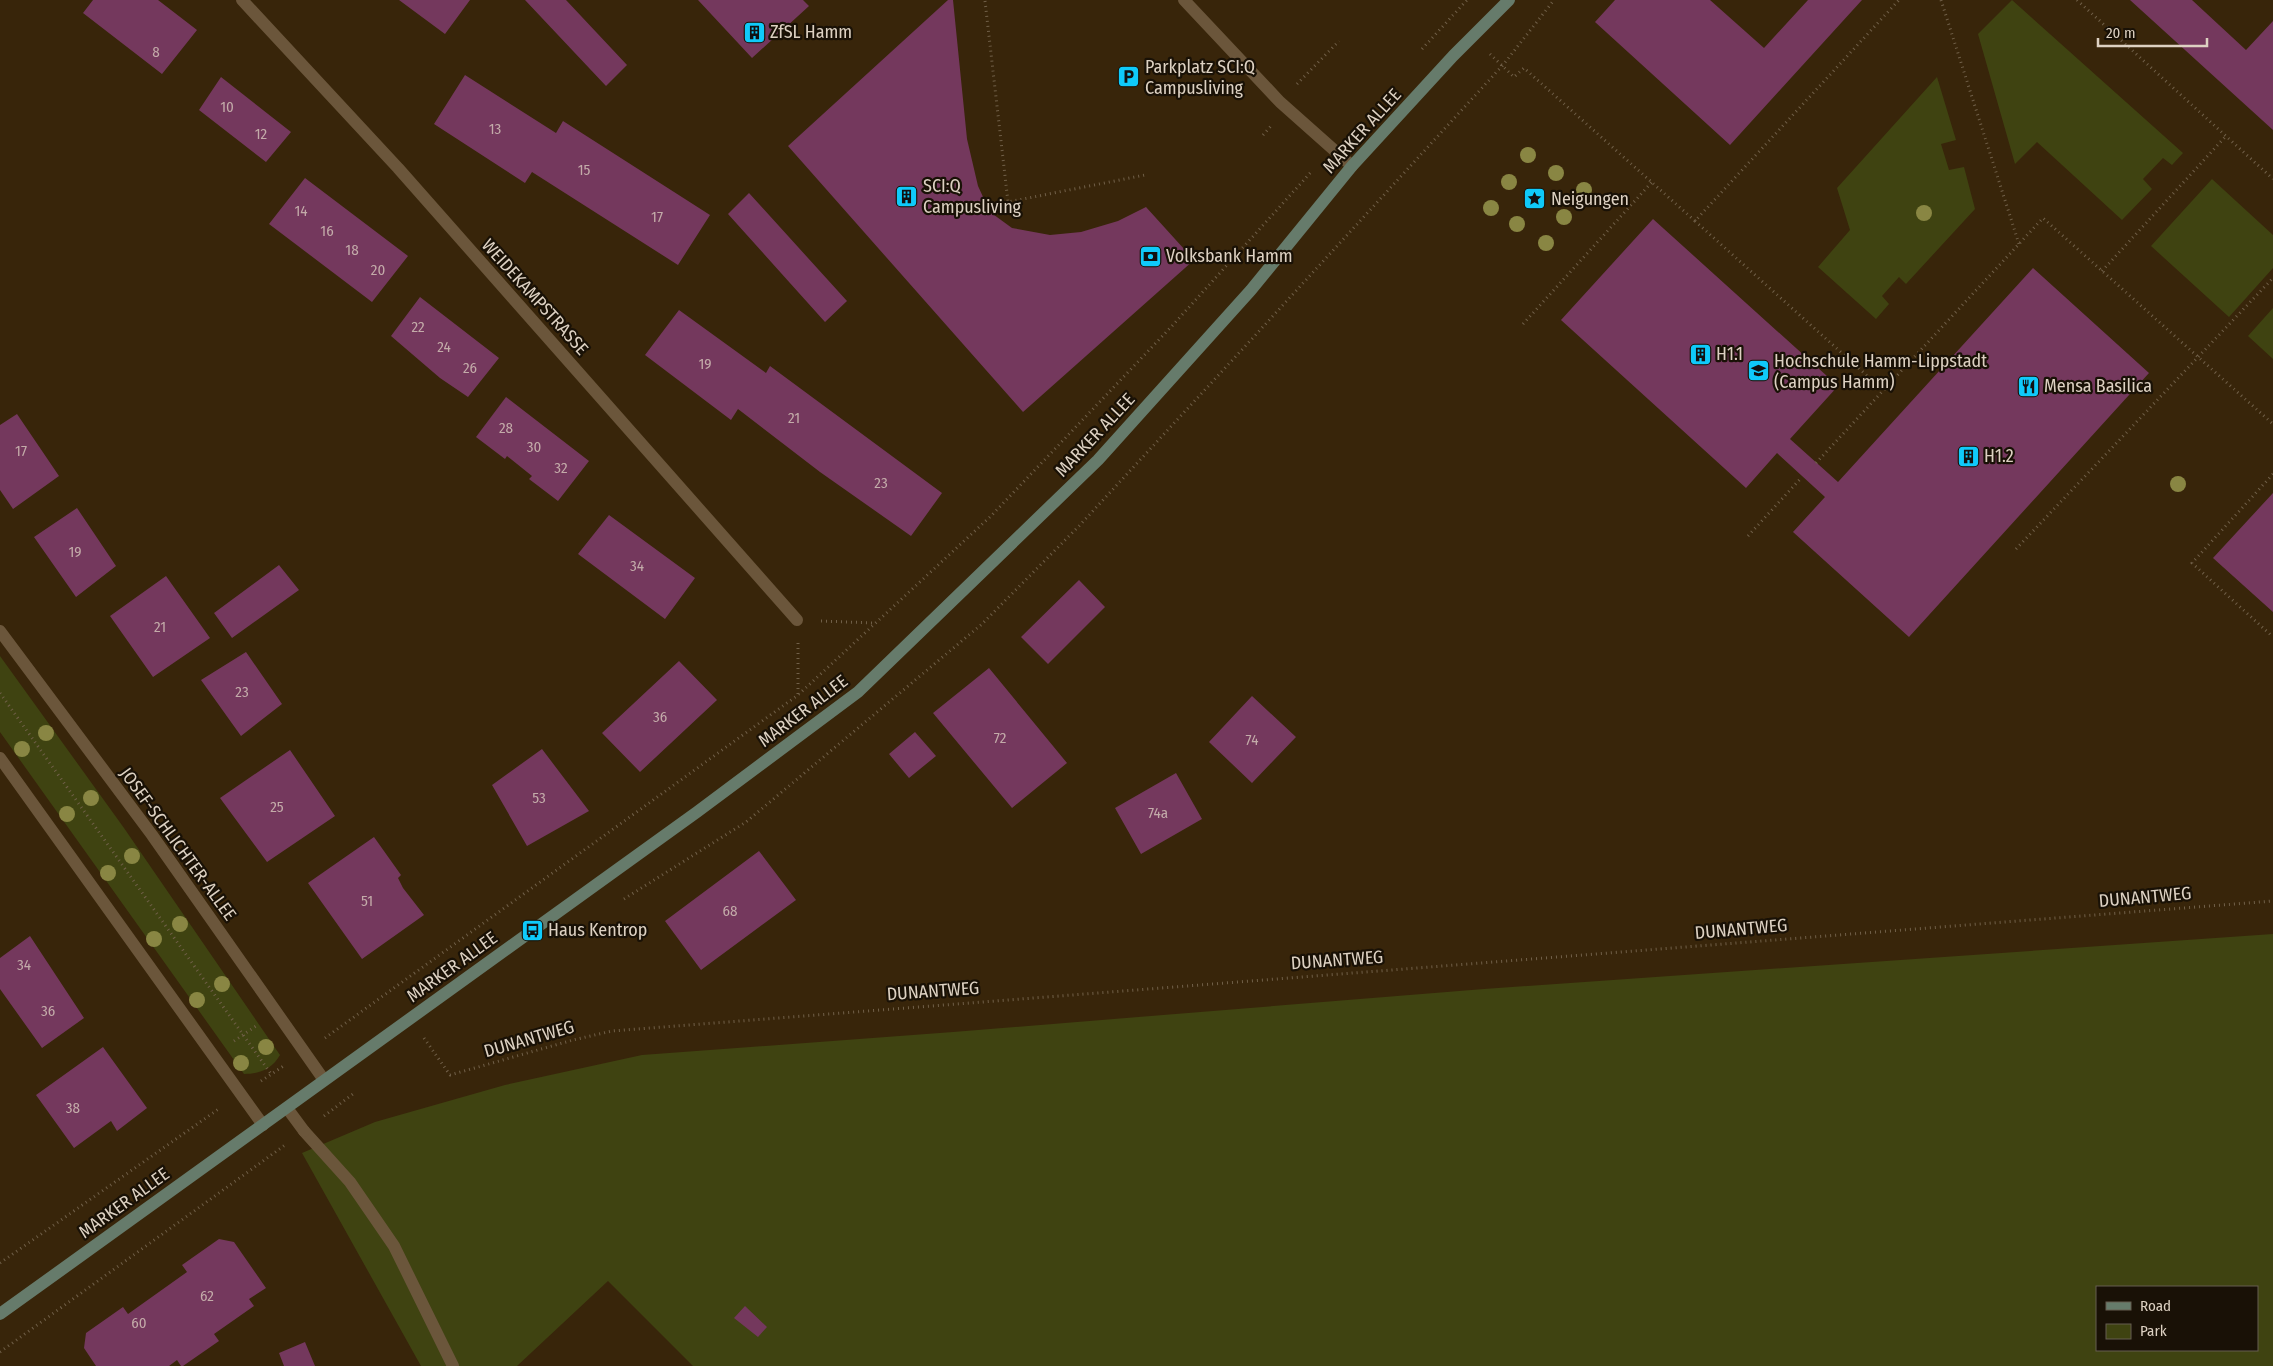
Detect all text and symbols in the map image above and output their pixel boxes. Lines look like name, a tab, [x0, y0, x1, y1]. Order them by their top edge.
scale bar	[2098, 15, 2207, 47]
building icon: ZfSL Hamm	[742, 20, 766, 44]
place label: ZfSL Hamm	[770, 21, 852, 43]
text: 20 m	[2106, 24, 2136, 42]
house number: 8	[152, 43, 160, 61]
place label: Parkplatz SCI:Q Campusliving	[1145, 56, 1255, 99]
parking icon: Parkplatz SCI:Q Campusliving	[1117, 65, 1141, 89]
street label: MARKER ALLEE	[1318, 84, 1406, 178]
house number: 10	[220, 98, 234, 116]
house number: 13	[489, 120, 502, 138]
house number: 12	[255, 125, 268, 143]
house number: 15	[578, 161, 590, 179]
place label: SCI:Q Campusliving	[923, 175, 1022, 218]
building icon: SCI:Q Campusliving	[895, 184, 919, 208]
place icon: Neigungen	[1523, 187, 1547, 211]
place label: Neigungen	[1551, 188, 1629, 210]
house number: 14	[294, 202, 308, 220]
house number: 17	[651, 208, 663, 226]
house number: 16	[320, 222, 334, 240]
street label: WEIDEKAMPSTRASSE	[477, 234, 593, 360]
house number: 18	[345, 241, 359, 259]
bank icon: Volksbank Hamm	[1138, 244, 1162, 268]
place label: Volksbank Hamm	[1166, 245, 1293, 267]
house number: 20	[371, 261, 385, 279]
house number: 22	[411, 318, 425, 336]
house number: 24	[437, 338, 451, 356]
building icon: H1.1	[1688, 342, 1712, 366]
place label: H1.1	[1716, 343, 1743, 365]
place label: Hochschule Hamm-Lippstadt (Campus Hamm)	[1774, 350, 1987, 393]
house number: 19	[698, 355, 712, 373]
house number: 26	[463, 359, 477, 377]
school or university icon: Hochschule Hamm-Lippstadt (Campus Hamm)	[1746, 359, 1770, 383]
restaurant icon: Mensa Basilica	[2016, 374, 2040, 398]
place label: Mensa Basilica	[2044, 375, 2152, 397]
street label: MARKER ALLEE	[1051, 389, 1139, 481]
house number: 21	[788, 409, 800, 427]
house number: 28	[499, 419, 513, 437]
house number: 30	[527, 438, 541, 456]
house number: 17	[15, 442, 27, 460]
building icon: H1.2	[1956, 444, 1980, 468]
place label: H1.2	[1984, 445, 2014, 467]
house number: 32	[554, 459, 568, 477]
house number: 23	[874, 474, 888, 492]
house number: 19	[68, 543, 82, 561]
house number: 34	[630, 557, 644, 575]
house number: 21	[154, 618, 166, 636]
street label: MARKER ALLEE	[754, 670, 852, 752]
house number: 23	[235, 683, 249, 701]
house number: 36	[653, 708, 667, 726]
house number: 72	[994, 729, 1007, 747]
house number: 74	[1246, 731, 1258, 749]
street label: JOSEF-SCHLICHTER-ALLEE	[115, 763, 241, 925]
house number: 53	[532, 789, 546, 807]
house number: 25	[270, 798, 284, 816]
house number: 74a	[1148, 804, 1168, 822]
street label: DUNANTWEG	[2098, 882, 2192, 912]
house number: 51	[361, 892, 373, 910]
house number: 68	[723, 902, 737, 920]
street label: DUNANTWEG	[1694, 914, 1788, 944]
bus stop icon: Haus Kentrop	[520, 918, 544, 942]
place label: Haus Kentrop	[548, 919, 647, 941]
street label: MARKER ALLEE	[402, 927, 502, 1007]
street label: DUNANTWEG	[1290, 946, 1384, 974]
house number: 34	[17, 956, 31, 974]
street label: DUNANTWEG	[886, 977, 980, 1005]
house number: 36	[41, 1002, 55, 1020]
street label: DUNANTWEG	[481, 1016, 577, 1062]
house number: 38	[66, 1099, 80, 1117]
street label: MARKER ALLEE	[74, 1163, 174, 1243]
legend	[2096, 1286, 2258, 1351]
house number: 62	[200, 1287, 214, 1305]
text: Road	[2140, 1297, 2171, 1315]
house number: 60	[131, 1314, 147, 1332]
text: Park	[2140, 1322, 2167, 1340]

